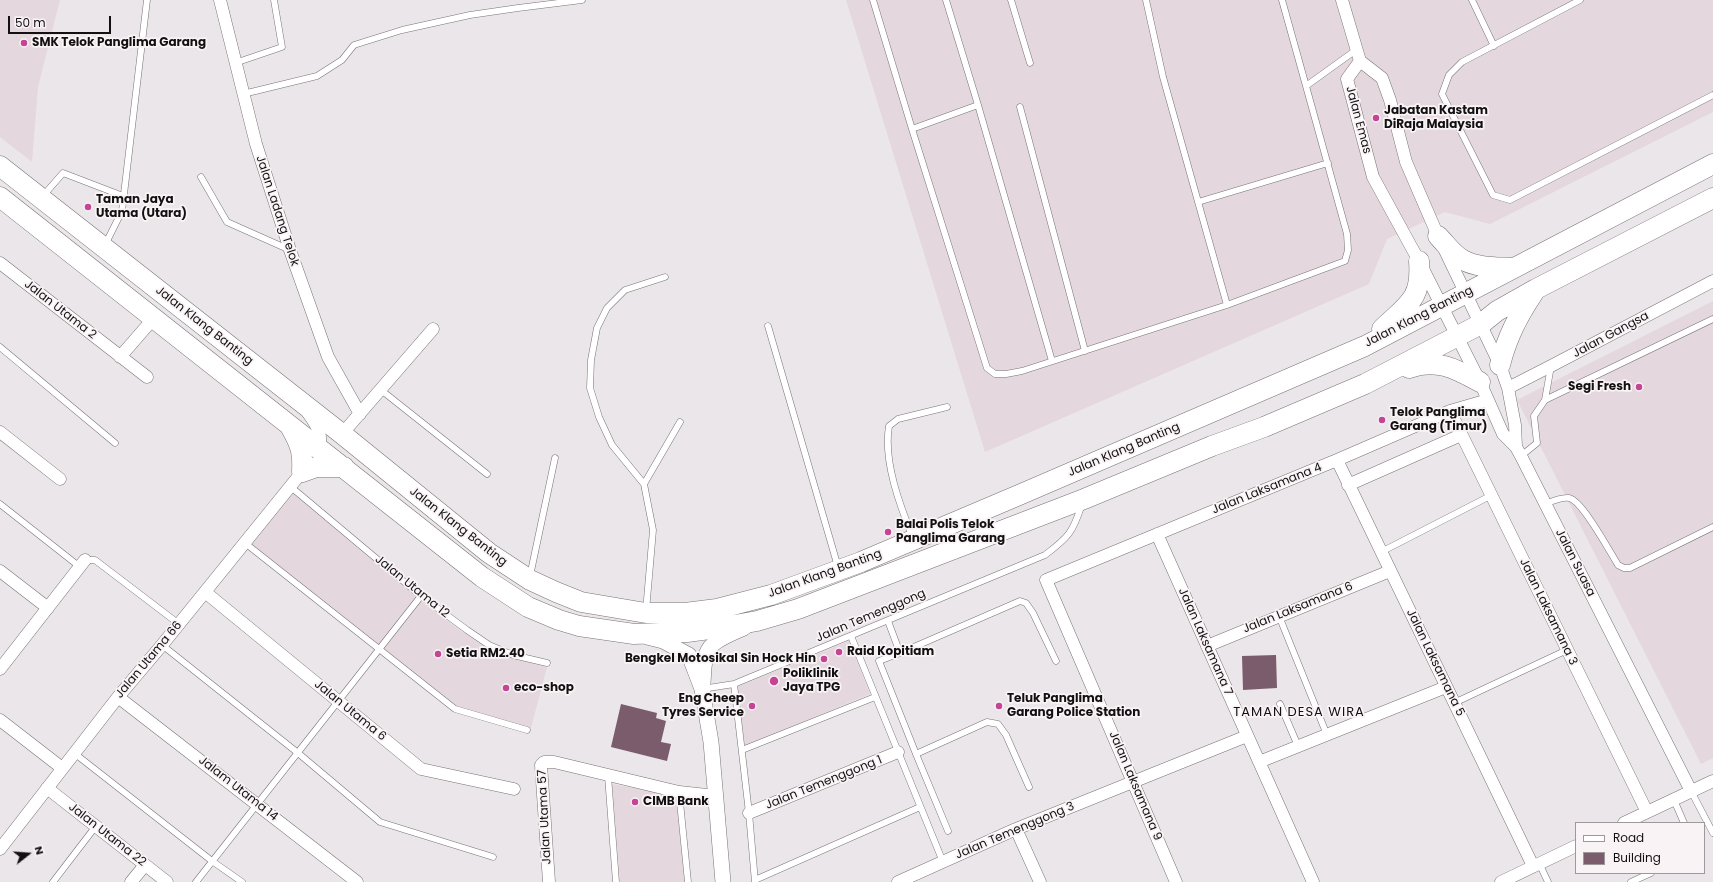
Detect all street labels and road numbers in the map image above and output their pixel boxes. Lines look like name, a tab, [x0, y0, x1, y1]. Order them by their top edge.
street label: Jalan Emas	[1342, 85, 1374, 155]
street label: Jalan Ladang Telok	[252, 154, 302, 268]
street label: Jalan Utama 2	[21, 277, 99, 343]
street label: Jalan Klang Banting	[152, 283, 256, 369]
street label: Jalan Klang Banting	[1362, 283, 1476, 351]
street label: Jalan Gangsa	[1571, 309, 1651, 361]
street label: Jalan Klang Banting	[1066, 420, 1182, 480]
street label: Jalan Laksamana 4	[1210, 460, 1324, 518]
street label: Jalan Klang Banting	[406, 484, 510, 570]
street label: Jalan Suasa	[1552, 527, 1598, 599]
street label: Jalan Klang Banting	[766, 547, 884, 601]
street label: Jalan Utama 12	[372, 553, 452, 621]
street label: Jalan Laksamana 3	[1516, 556, 1580, 668]
street label: Jalan Laksamana 6	[1241, 579, 1355, 637]
street label: Jalan Temenggong	[814, 586, 928, 646]
street label: Jalan Laksamana 7	[1175, 586, 1235, 698]
street label: Jalan Laksamana 5	[1403, 607, 1467, 719]
street label: Jalan Utama 66	[113, 619, 185, 701]
street label: Jalan Utama 6	[311, 678, 389, 744]
street label: Jalan Laksamana 9	[1105, 729, 1165, 843]
street label: Jalan Temenggong 1	[764, 753, 884, 813]
street label: Jalam Utama 14	[195, 754, 281, 824]
street label: Jalan Utama 57	[535, 769, 555, 865]
street label: Jalan Temenggong 3	[953, 799, 1077, 863]
street label: Jalan Utama 22	[65, 800, 149, 870]

